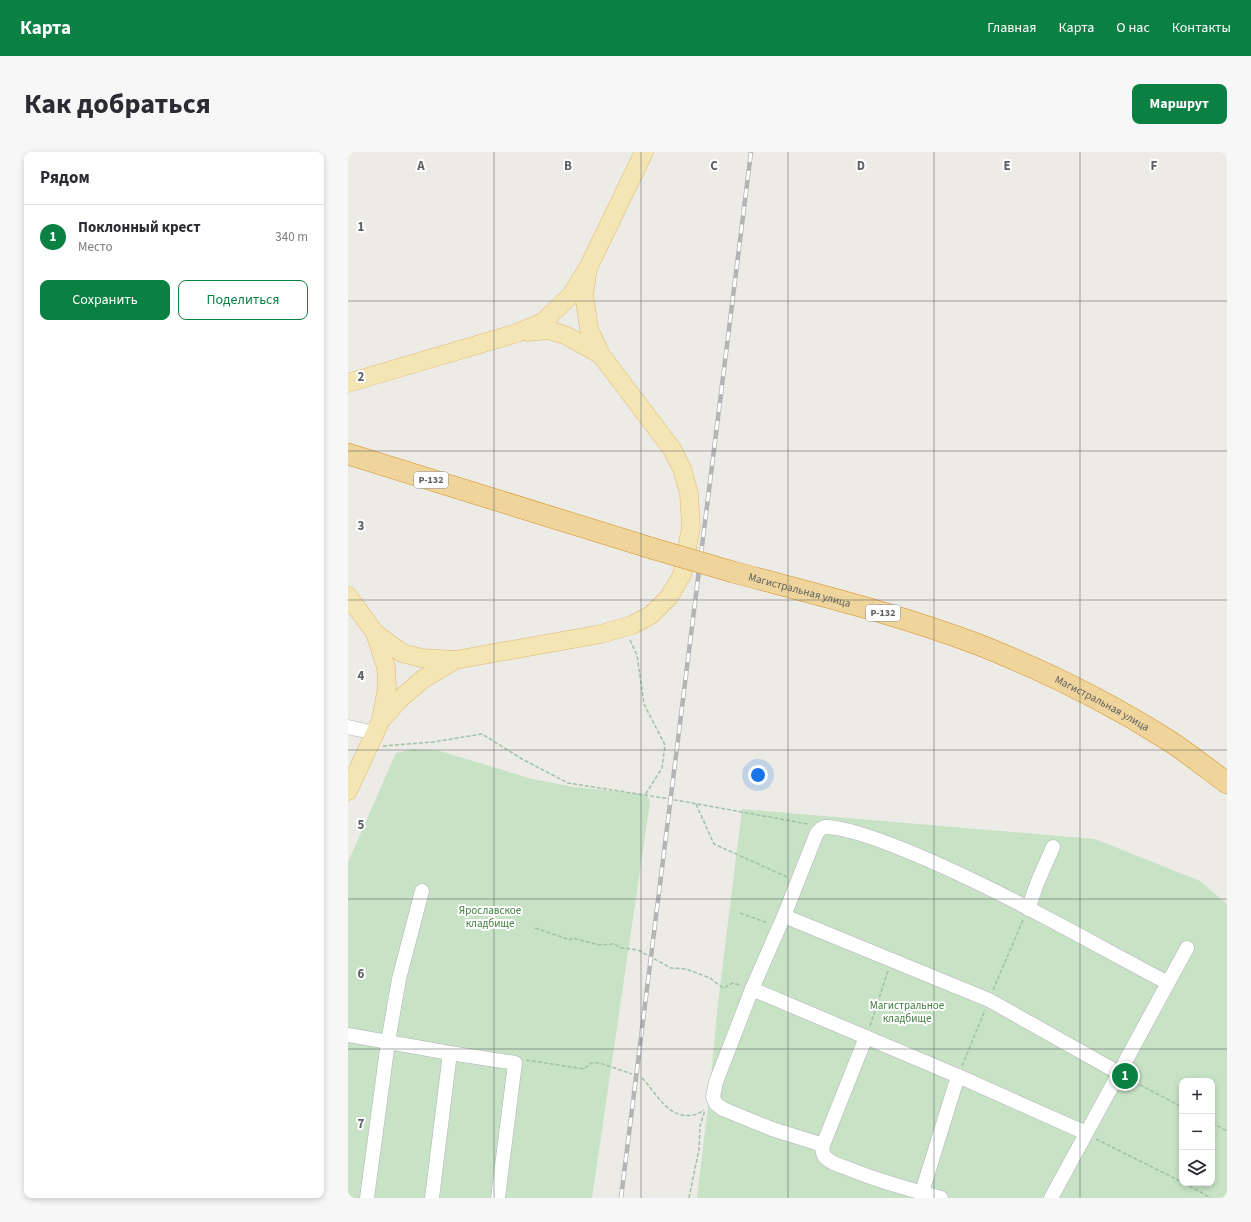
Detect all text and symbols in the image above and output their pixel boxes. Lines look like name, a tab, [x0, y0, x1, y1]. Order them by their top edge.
text: Карта	[20, 15, 71, 42]
text: Главная	[987, 18, 1036, 38]
text: Карта	[1058, 18, 1094, 38]
text: О нас	[1116, 18, 1150, 38]
text: Контакты	[1172, 18, 1231, 38]
text: Как добраться	[24, 84, 211, 124]
button: Маршрут	[1132, 84, 1227, 124]
text: A	[416, 157, 425, 175]
text: B	[564, 157, 572, 175]
text: C	[710, 157, 718, 175]
text: D	[857, 157, 865, 175]
text: E	[1003, 157, 1011, 175]
text: F	[1151, 157, 1158, 175]
text: Рядом	[40, 166, 90, 190]
text: Поклонный крест	[78, 217, 201, 238]
text: 1	[358, 218, 365, 236]
text: 1	[50, 228, 56, 246]
text: 340 m	[275, 228, 308, 246]
text: Место	[78, 238, 113, 256]
button: Сохранить	[40, 280, 170, 320]
button: Поделиться	[178, 280, 308, 320]
text: 2	[358, 368, 365, 386]
road number: Р-132	[414, 472, 448, 488]
text: 3	[358, 517, 365, 535]
street label: Магистральная улица	[747, 569, 853, 611]
road number: Р-132	[866, 605, 900, 621]
text: 4	[358, 667, 365, 685]
street label: Магистральная улица	[1052, 671, 1152, 734]
your location	[748, 765, 768, 785]
text: 5	[358, 816, 365, 834]
park label: Ярославское кладбище	[459, 903, 522, 931]
text: 6	[358, 965, 365, 983]
park label: Магистральное кладбище	[870, 998, 945, 1026]
pin: 1	[1112, 1061, 1138, 1091]
map controls	[1179, 1078, 1215, 1186]
button: +	[1179, 1078, 1215, 1114]
button: −	[1179, 1114, 1215, 1150]
text: 7	[358, 1115, 365, 1133]
button: layers	[1179, 1150, 1215, 1186]

